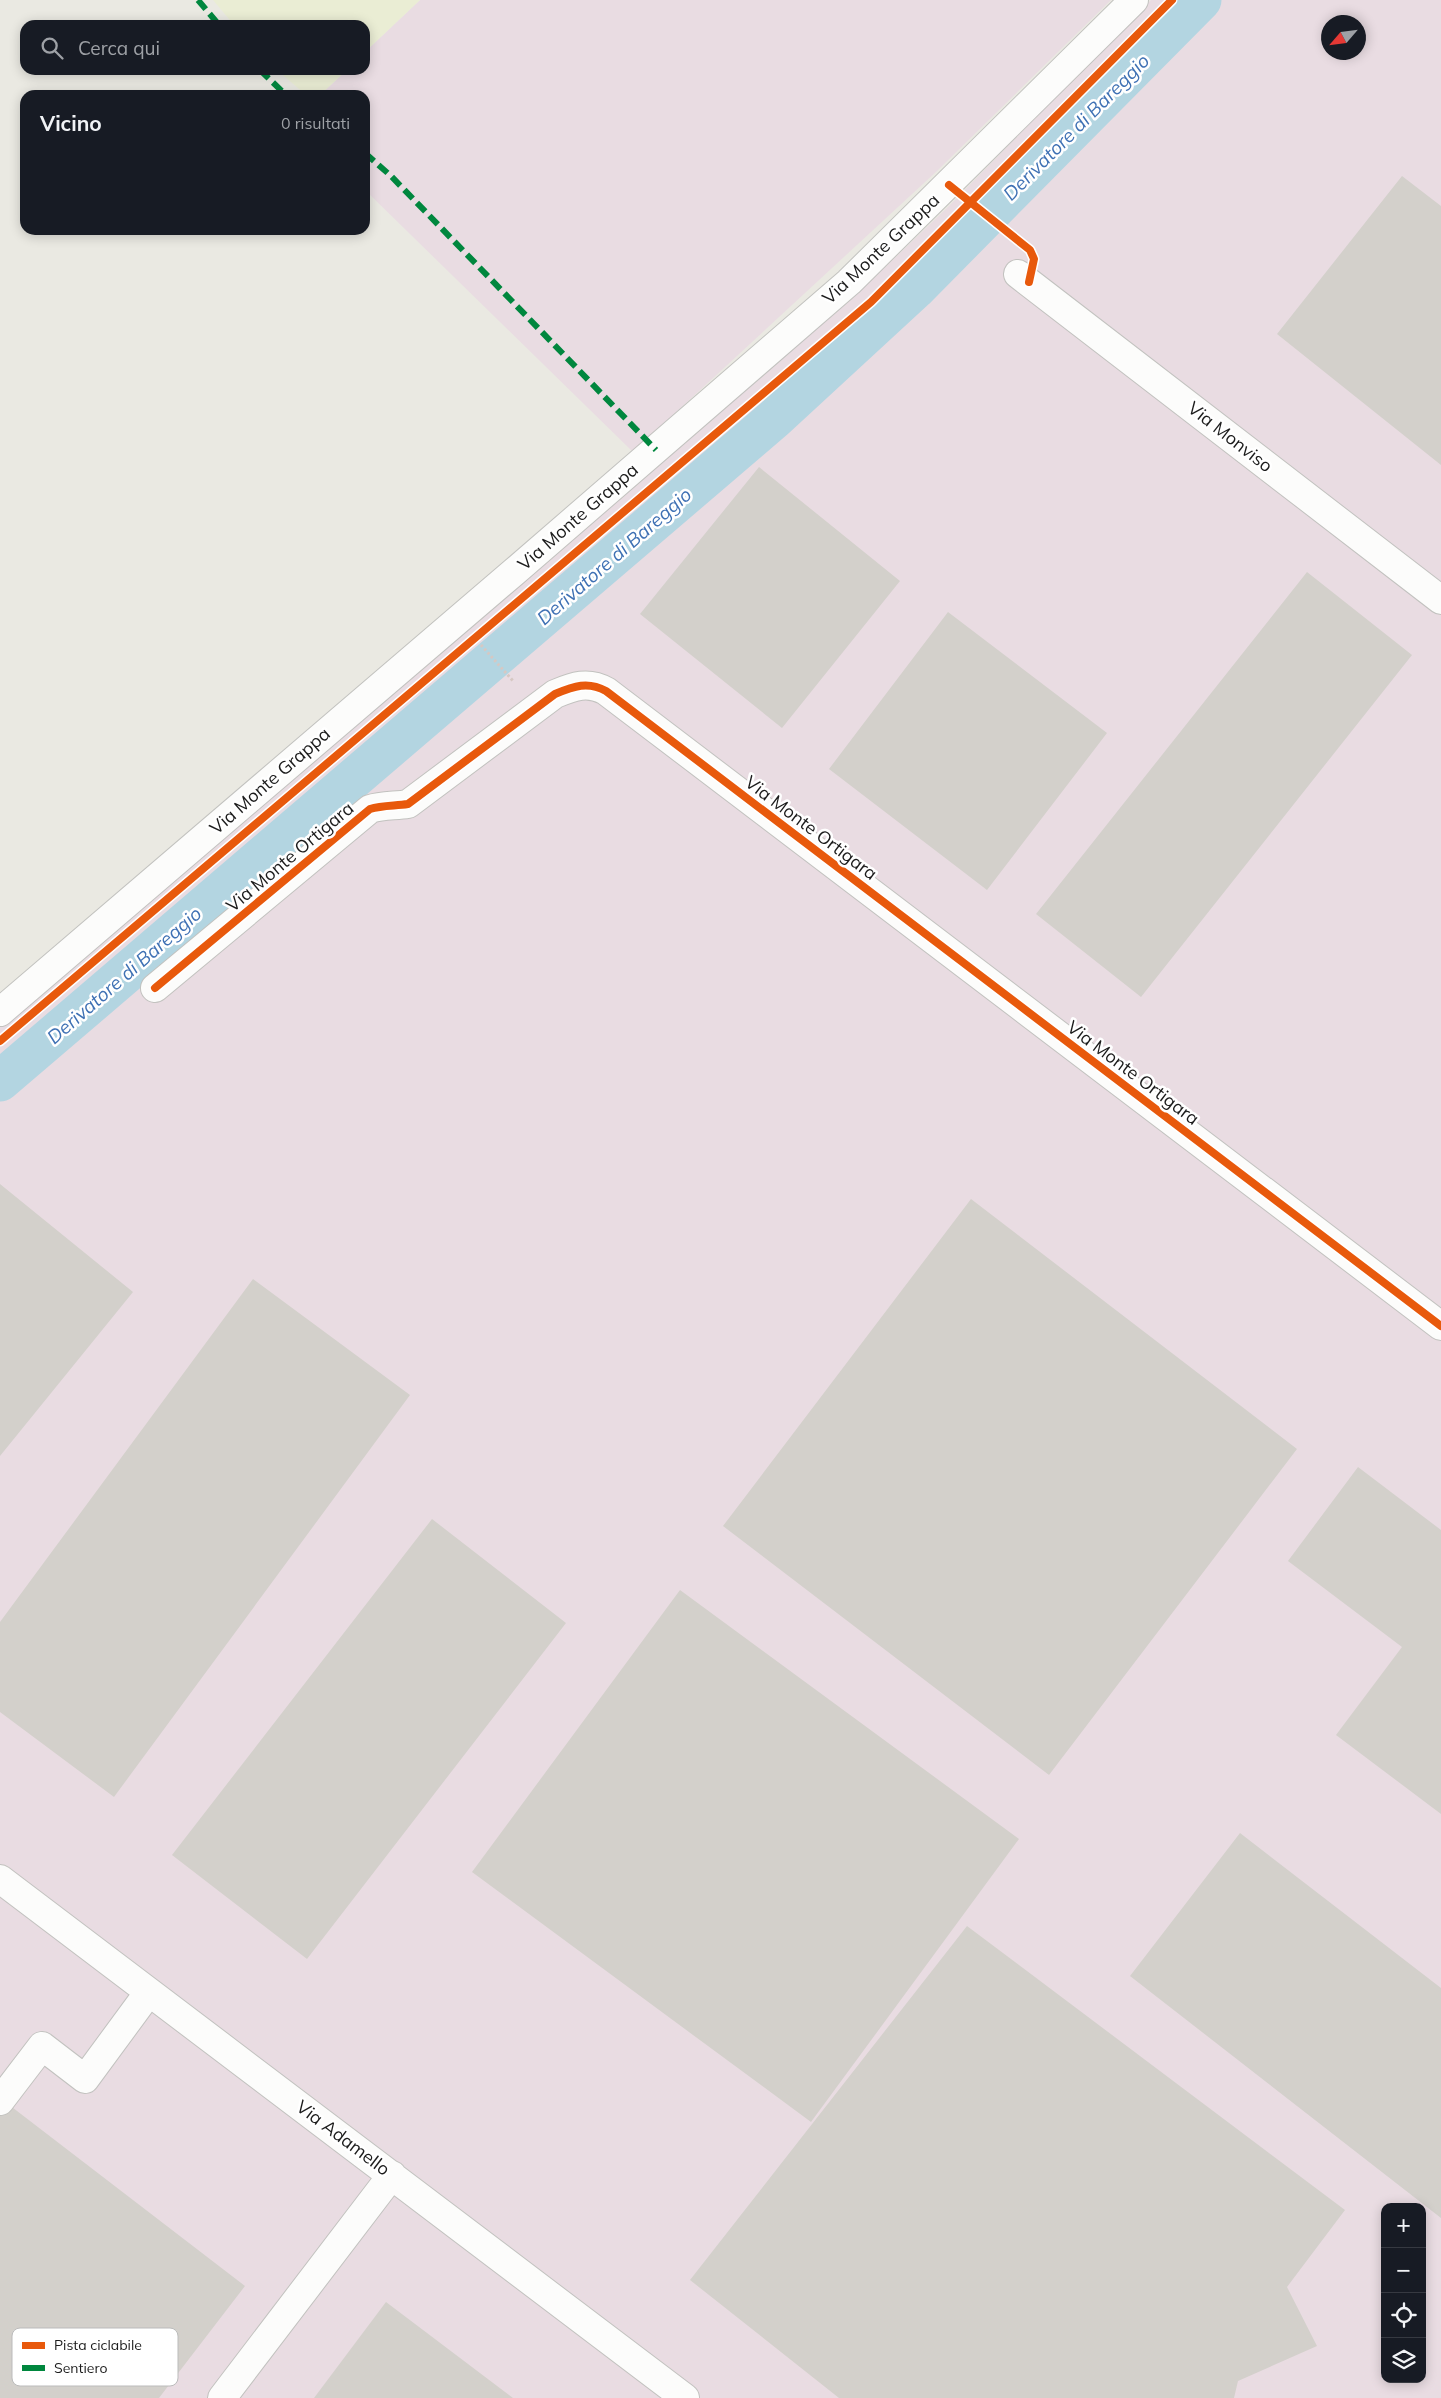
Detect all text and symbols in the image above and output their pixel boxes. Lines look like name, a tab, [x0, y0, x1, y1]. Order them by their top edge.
north arrow	[1321, 15, 1366, 60]
search box	[20, 20, 370, 75]
icon: search	[38, 34, 66, 62]
text: Cerca qui	[78, 36, 160, 60]
water label: Derivatore di Bareggio	[998, 49, 1154, 205]
text: Vicino	[40, 110, 102, 136]
text: 0 risultati	[281, 113, 350, 133]
street label: Via Monte Grappa	[817, 188, 944, 309]
street label: Via Monviso	[1183, 396, 1277, 477]
street label: Via Monte Grappa	[513, 458, 643, 575]
water label: Derivatore di Bareggio	[532, 482, 696, 630]
street label: Via Monte Grappa	[205, 722, 335, 839]
street label: Via Monte Ortigara	[741, 770, 882, 885]
street label: Via Monte Ortigara	[221, 796, 358, 917]
water label: Derivatore di Bareggio	[42, 901, 206, 1049]
street label: Via Monte Ortigara	[1063, 1015, 1204, 1130]
street label: Via Adamello	[292, 2095, 395, 2180]
map controls	[1381, 2203, 1426, 2383]
button: +	[1381, 2203, 1426, 2248]
button: −	[1381, 2248, 1426, 2293]
button: locate	[1381, 2293, 1426, 2338]
legend	[12, 2328, 178, 2386]
text: Pista ciclabile	[54, 2336, 142, 2354]
button: layers	[1381, 2338, 1426, 2383]
text: Sentiero	[54, 2359, 107, 2377]

